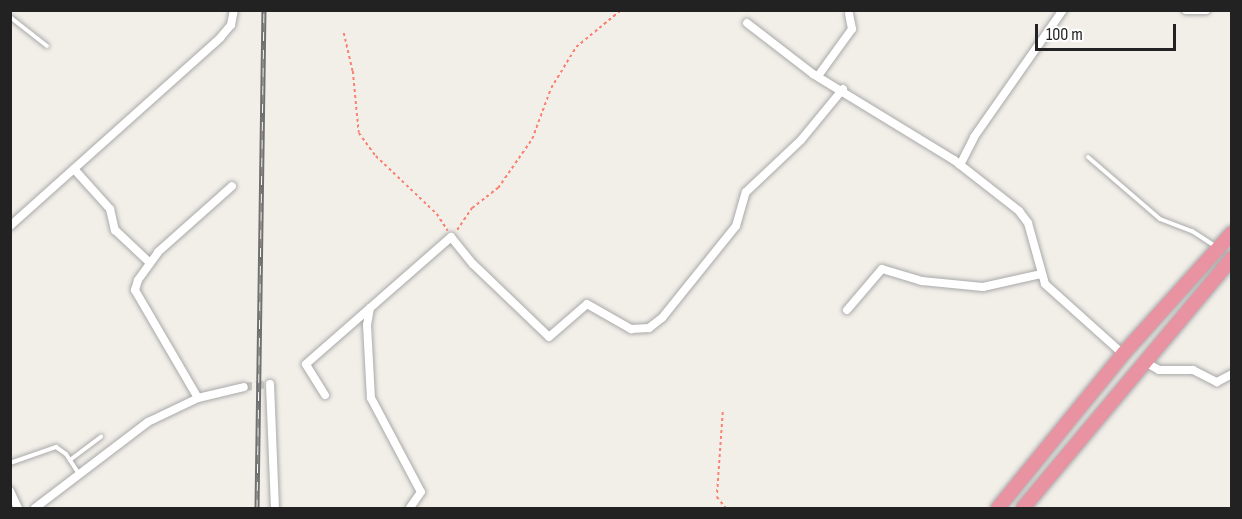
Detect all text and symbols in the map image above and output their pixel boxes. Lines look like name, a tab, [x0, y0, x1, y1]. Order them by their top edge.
scale bar	[1038, 12, 1179, 50]
text: 100 m	[1046, 24, 1083, 45]

